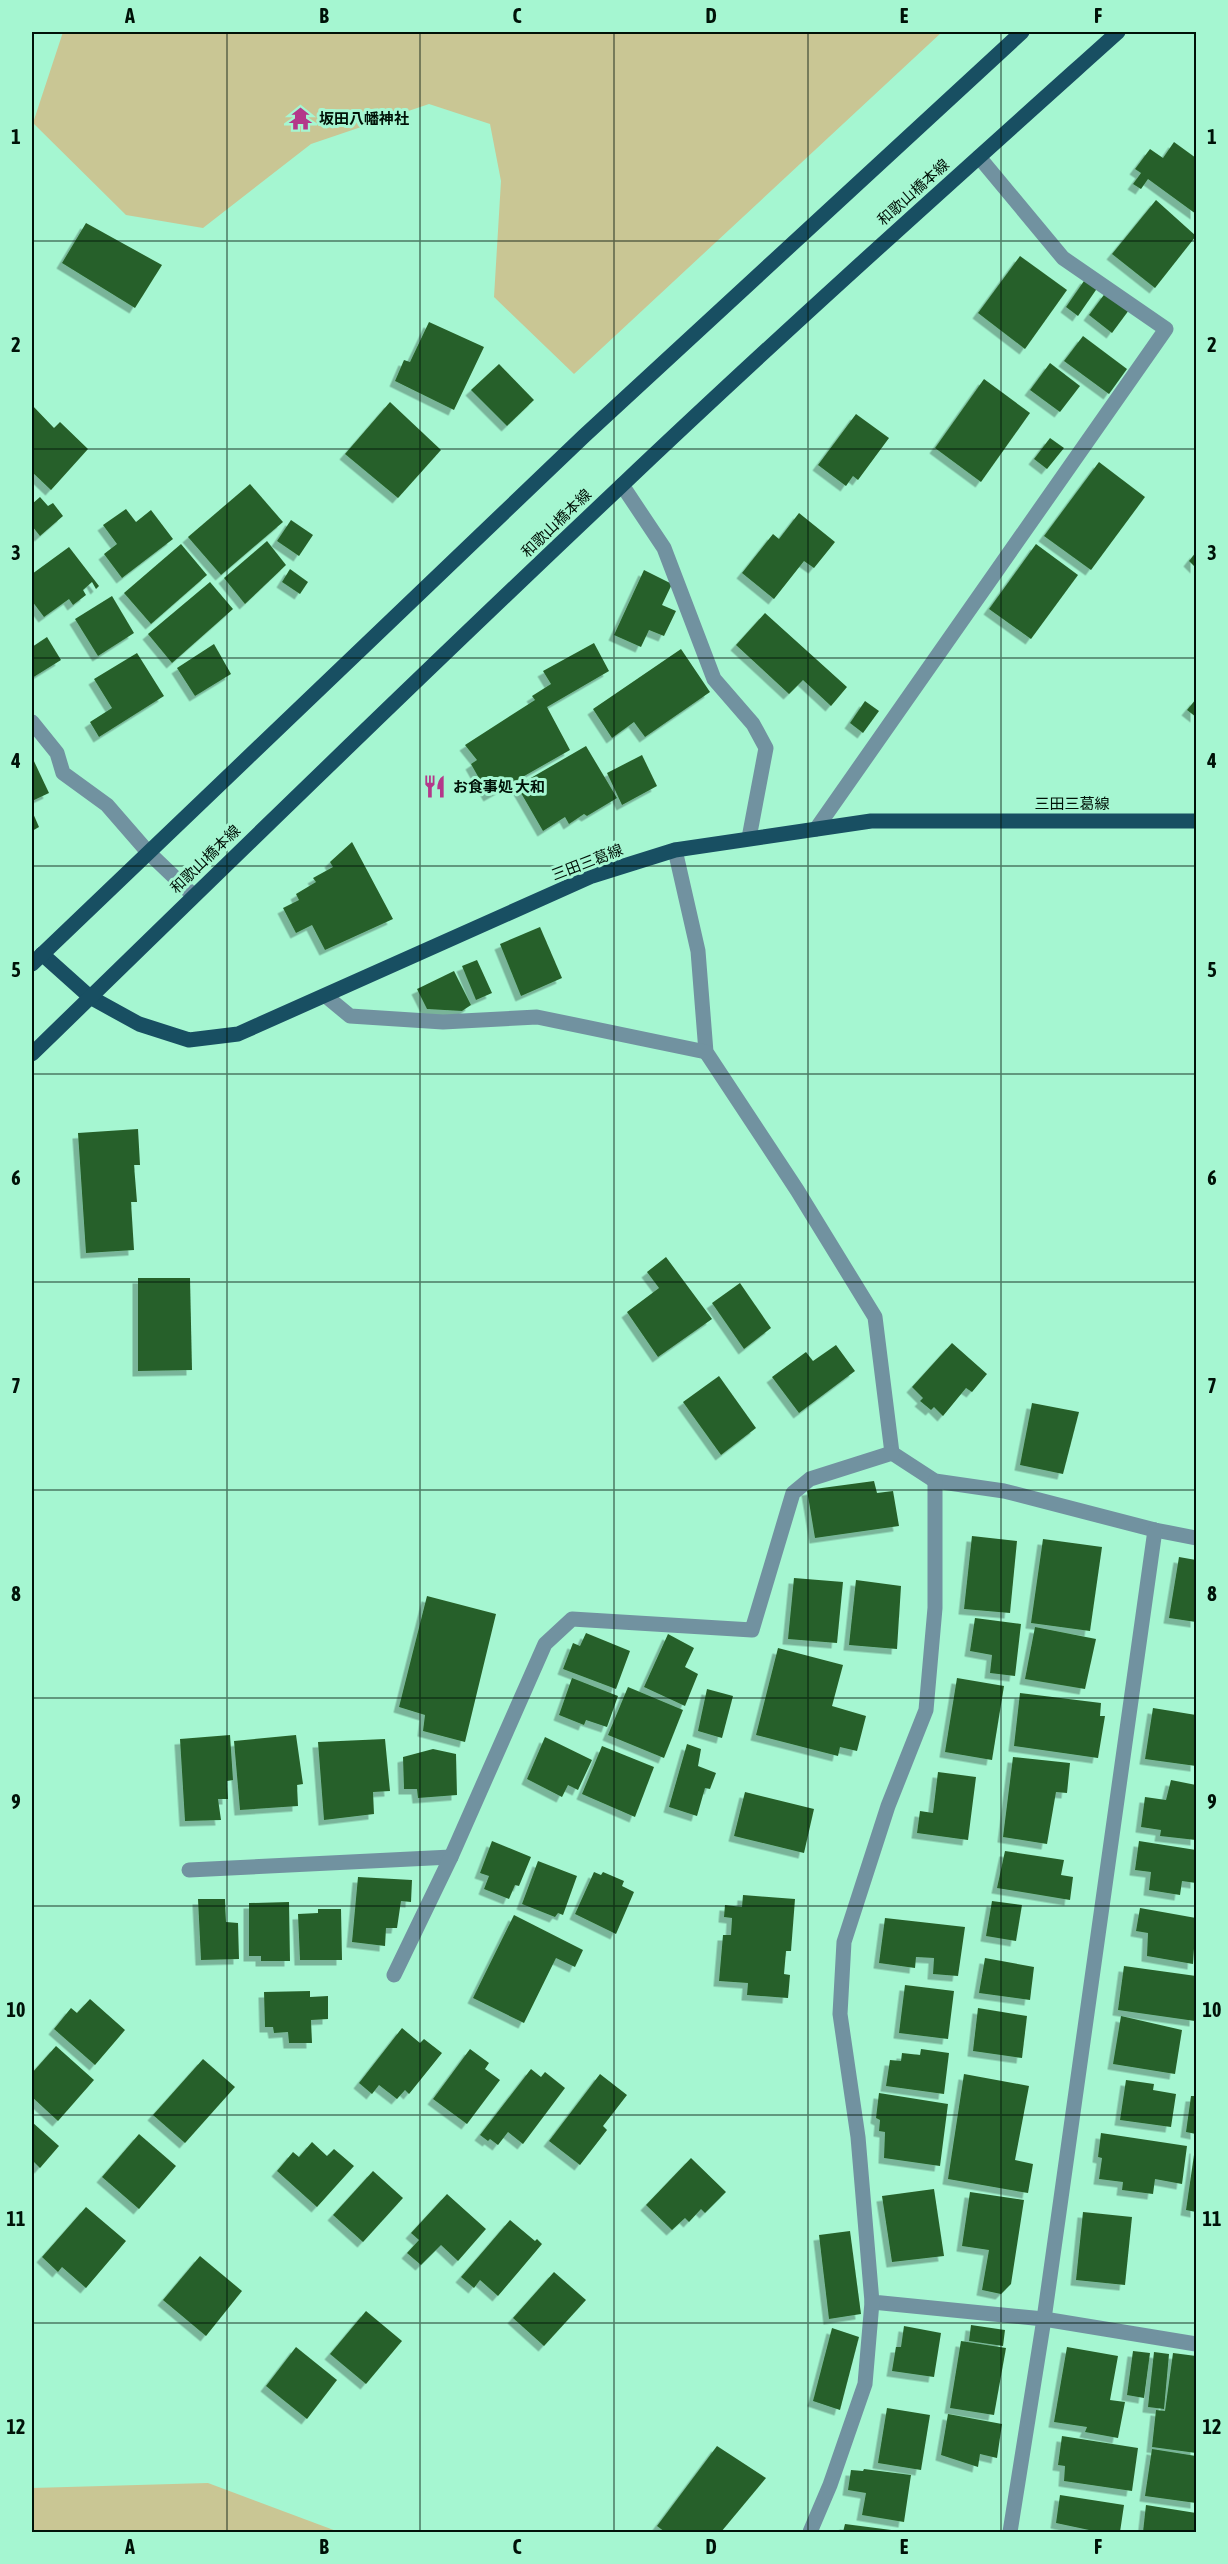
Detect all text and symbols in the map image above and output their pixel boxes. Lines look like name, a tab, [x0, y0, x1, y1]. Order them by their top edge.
text: A	[124, 4, 135, 27]
text: B	[319, 4, 329, 27]
text: C	[513, 4, 522, 27]
text: D	[705, 4, 717, 27]
text: E	[900, 4, 909, 27]
text: F	[1094, 4, 1102, 27]
temple icon: 坂田八幡神社	[288, 105, 314, 131]
place label: 坂田八幡神社	[319, 110, 409, 127]
text: 1	[11, 125, 21, 148]
text: 1	[1207, 125, 1217, 148]
street label: 和歌山橋本線	[874, 156, 952, 228]
text: 2	[11, 333, 21, 356]
text: 2	[1207, 333, 1217, 356]
street label: 和歌山橋本線	[518, 486, 594, 560]
text: 3	[11, 541, 21, 564]
text: 3	[1207, 541, 1217, 564]
text: 4	[10, 749, 21, 772]
text: 4	[1206, 749, 1217, 772]
restaurant icon: お食事処 大和	[422, 773, 448, 799]
place label: お食事処 大和	[453, 778, 545, 795]
street label: 三田三葛線	[1034, 795, 1110, 812]
street label: 和歌山橋本線	[167, 822, 243, 896]
street label: 三田三葛線	[549, 841, 625, 883]
text: 5	[11, 958, 21, 981]
text: 5	[1207, 958, 1217, 981]
text: 6	[11, 1166, 21, 1189]
text: 6	[1207, 1166, 1217, 1189]
text: 7	[11, 1374, 21, 1397]
text: 7	[1207, 1374, 1217, 1397]
text: 8	[11, 1582, 21, 1605]
text: 8	[1207, 1582, 1217, 1605]
text: 9	[11, 1790, 21, 1813]
text: 9	[1207, 1790, 1217, 1813]
text: 10	[7, 1998, 25, 2021]
text: 10	[1203, 1998, 1221, 2021]
text: 11	[7, 2207, 25, 2230]
text: 11	[1203, 2207, 1221, 2230]
text: 12	[7, 2415, 25, 2438]
text: 12	[1203, 2415, 1221, 2438]
text: A	[124, 2535, 135, 2558]
text: B	[319, 2535, 329, 2558]
text: C	[513, 2535, 522, 2558]
text: D	[705, 2535, 717, 2558]
text: E	[900, 2535, 909, 2558]
text: F	[1094, 2535, 1102, 2558]

